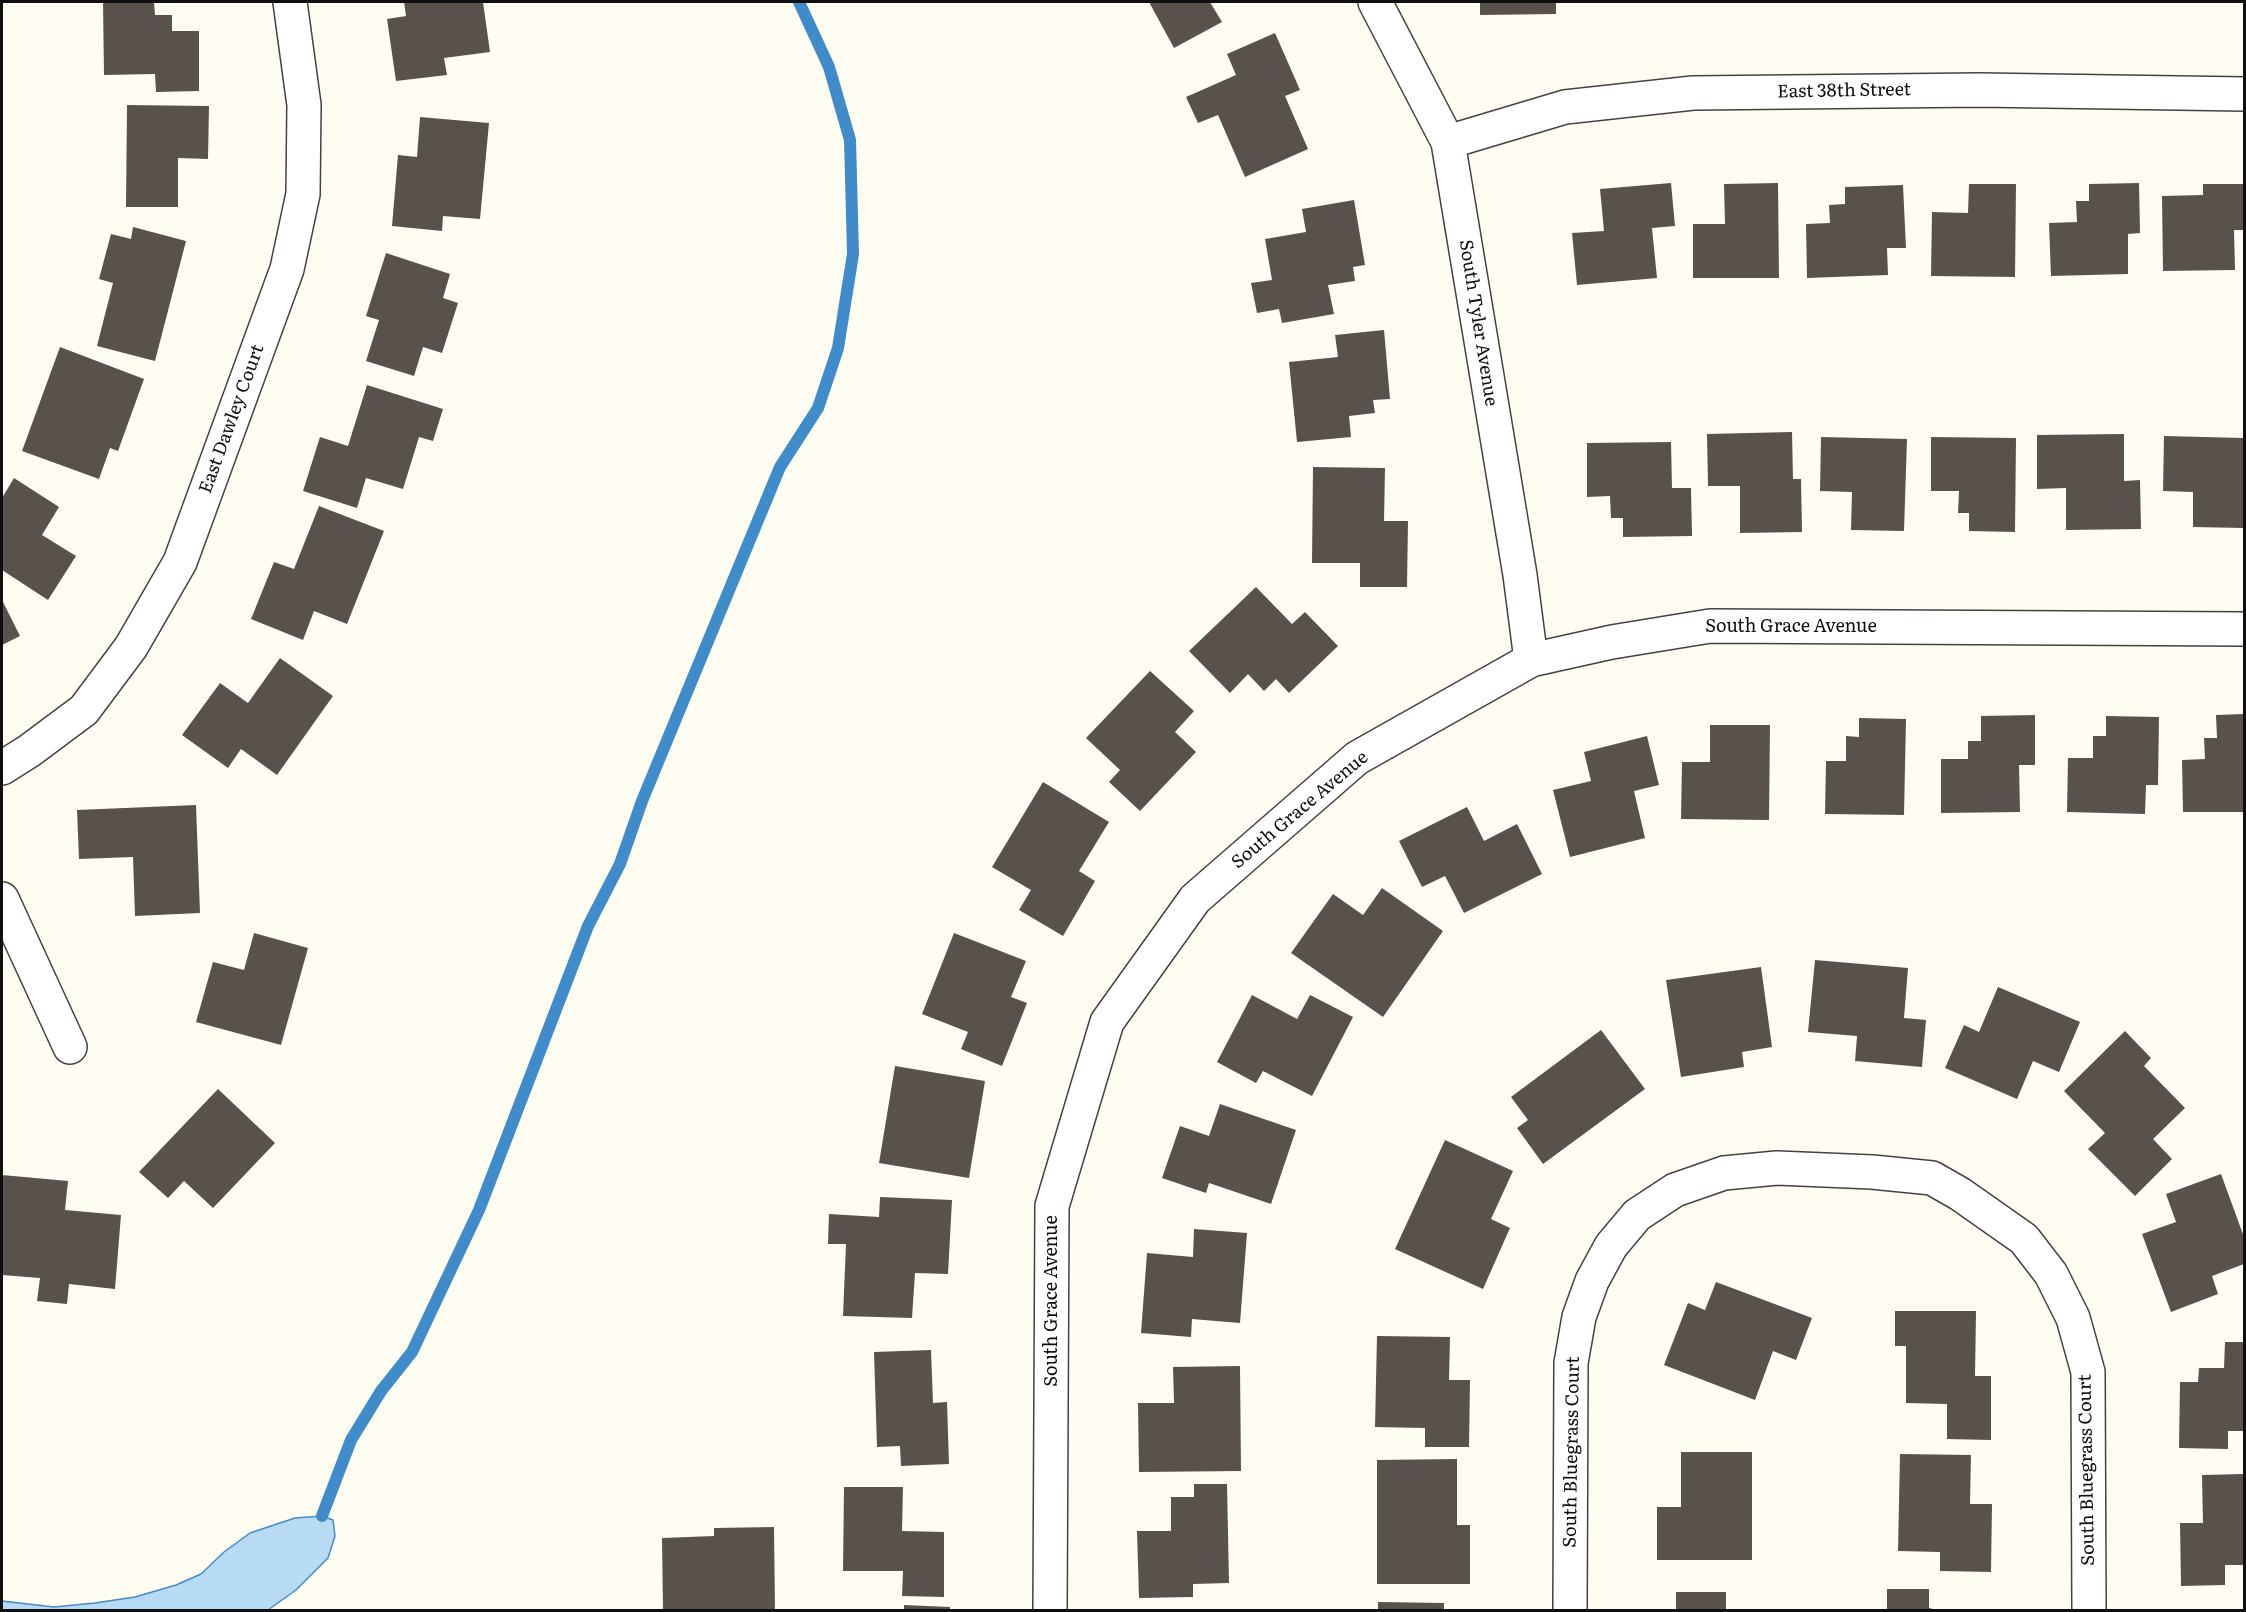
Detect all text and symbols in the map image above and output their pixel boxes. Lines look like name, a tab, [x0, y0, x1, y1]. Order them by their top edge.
street label: East 38th Street	[1777, 79, 1911, 103]
street label: South Tyler Avenue	[1454, 238, 1502, 408]
street label: East Dawley Court	[195, 342, 269, 496]
street label: South Grace Avenue	[1705, 616, 1877, 638]
street label: South Grace Avenue	[1227, 747, 1373, 873]
street label: South Grace Avenue	[1041, 1215, 1063, 1387]
street label: South Bluegrass Court	[1560, 1356, 1584, 1548]
street label: South Bluegrass Court	[2075, 1374, 2099, 1566]

